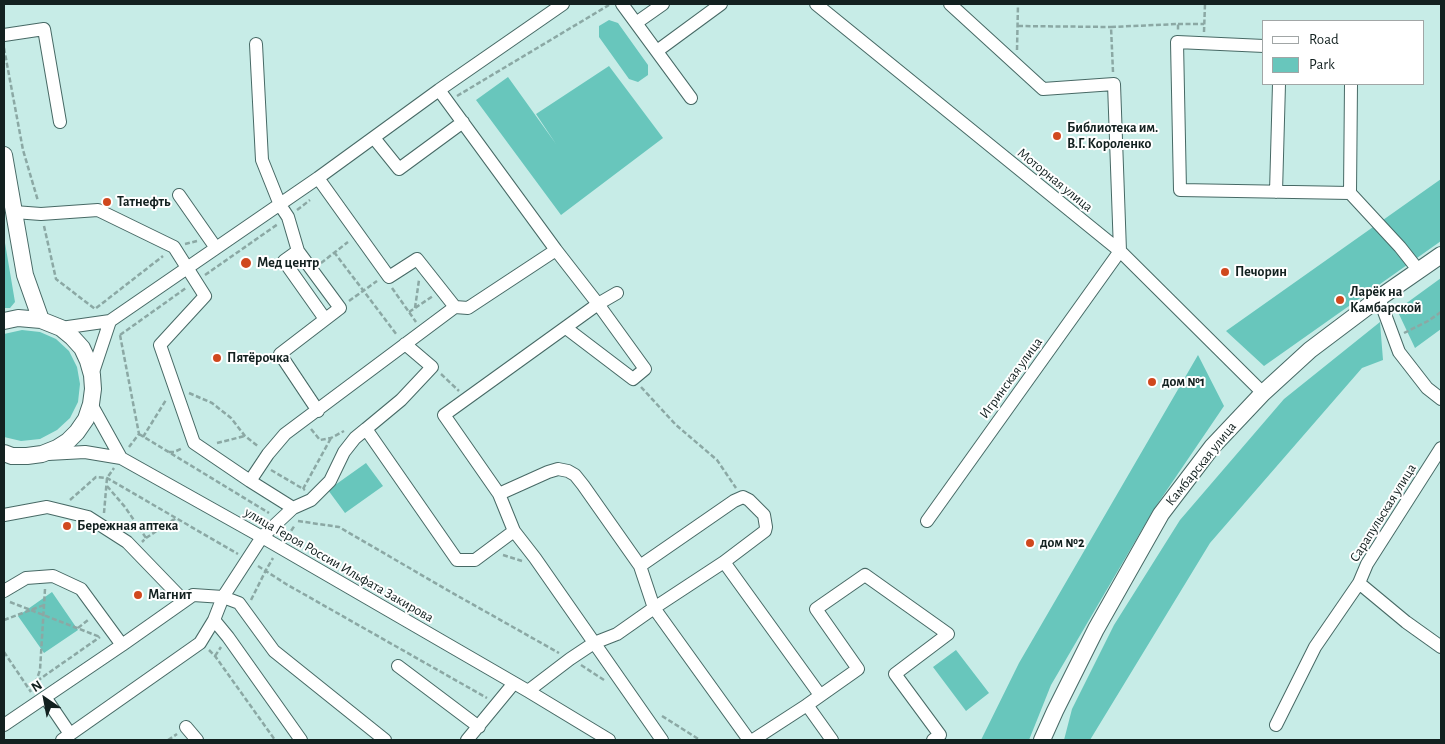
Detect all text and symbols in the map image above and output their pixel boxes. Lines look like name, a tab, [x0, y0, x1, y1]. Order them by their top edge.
legend	[1262, 20, 1425, 85]
text: Road	[1309, 32, 1339, 47]
text: Park	[1309, 57, 1335, 72]
place label: Библиотека им. В.Г. Короленко	[1067, 120, 1158, 152]
marker: Библиотека им. В.Г. Короленко	[1051, 130, 1063, 142]
street label: Моторная улица	[1014, 144, 1096, 216]
place label: Татнефть	[117, 194, 170, 210]
marker: Татнефть	[101, 196, 113, 208]
place label: Мед центр	[257, 255, 319, 271]
marker: Мед центр	[239, 256, 253, 270]
place label: Печорин	[1235, 264, 1287, 280]
marker: Печорин	[1219, 266, 1231, 278]
place label: Ларёк на Камбарской	[1350, 284, 1421, 316]
marker: Ларёк на Камбарской	[1334, 294, 1346, 306]
street label: Игринская улица	[976, 334, 1046, 422]
place label: Пятёрочка	[227, 350, 289, 366]
marker: Пятёрочка	[211, 352, 223, 364]
place label: дом №1	[1162, 374, 1205, 390]
marker: дом №1	[1146, 376, 1158, 388]
street label: Камбарская улица	[1162, 419, 1240, 509]
street label: Сарапульская улица	[1346, 461, 1420, 565]
street label: улица Героя России Ильфата Закирова	[241, 504, 437, 626]
place label: Бережная аптека	[77, 518, 178, 534]
marker: Бережная аптека	[61, 520, 73, 532]
place label: дом №2	[1040, 535, 1085, 551]
marker: дом №2	[1024, 537, 1036, 549]
place label: Магнит	[148, 587, 192, 603]
marker: Магнит	[132, 589, 144, 601]
north arrow	[20, 674, 70, 724]
text: N	[29, 678, 45, 695]

